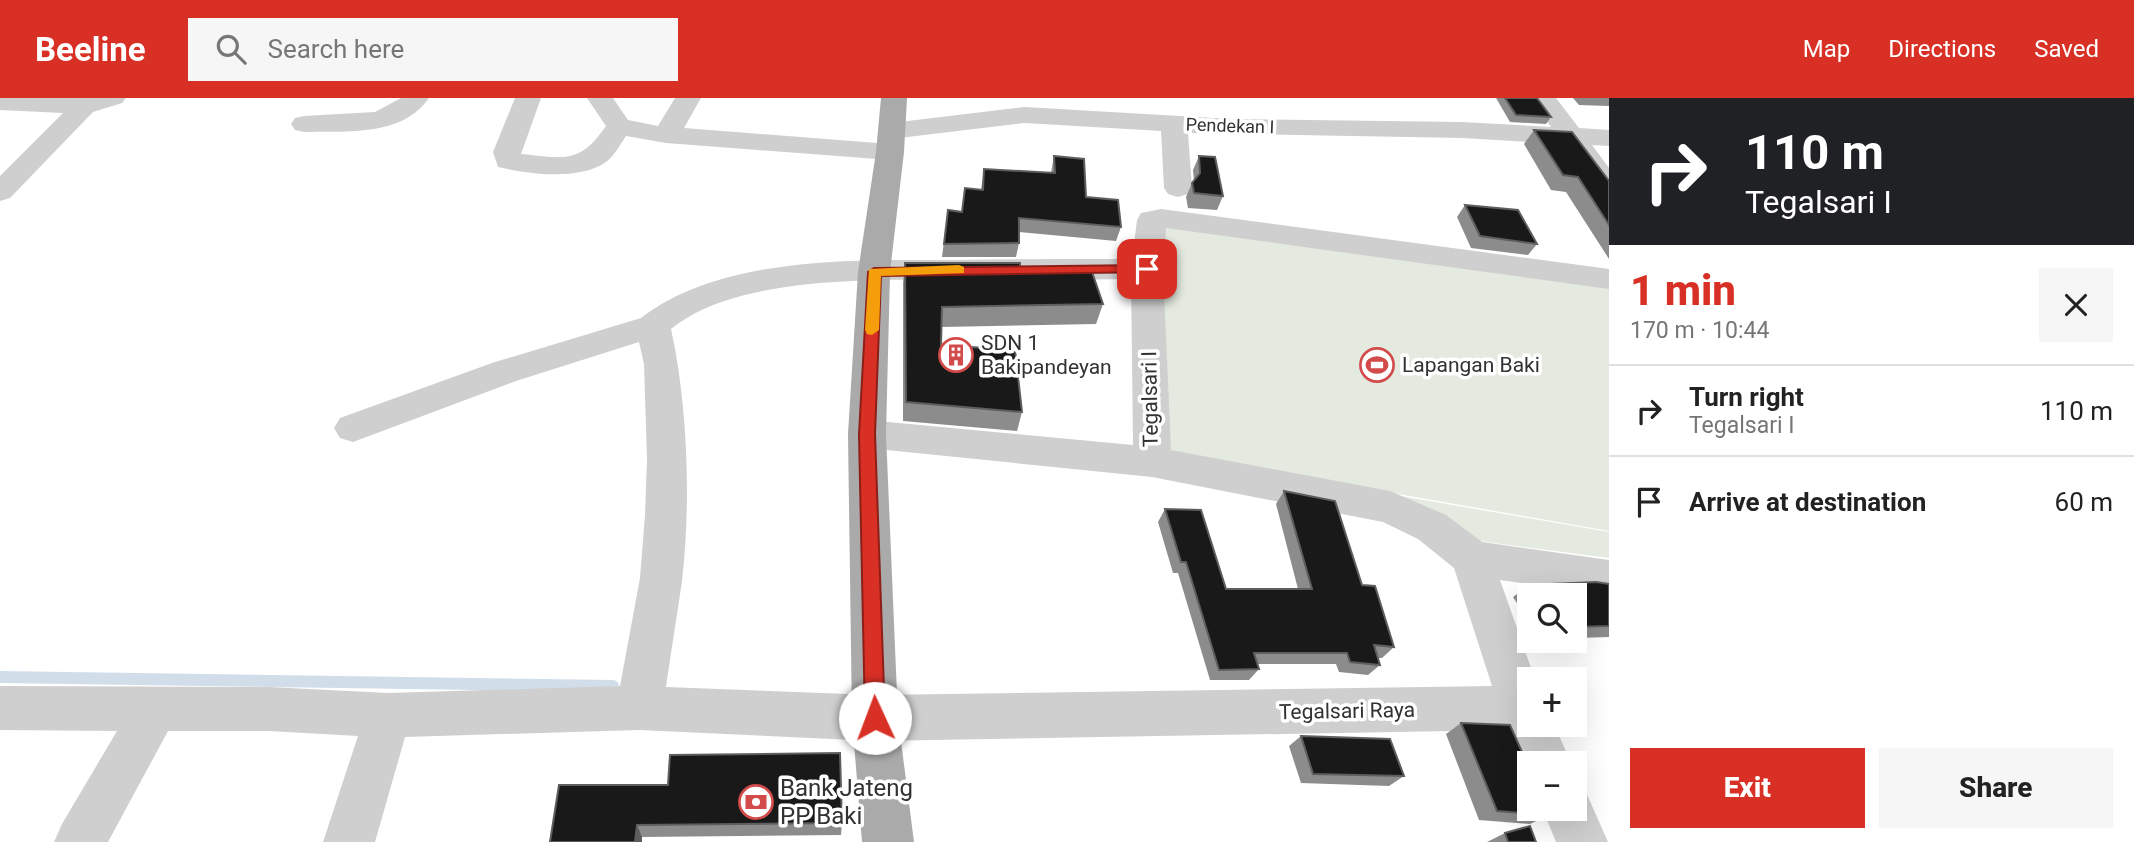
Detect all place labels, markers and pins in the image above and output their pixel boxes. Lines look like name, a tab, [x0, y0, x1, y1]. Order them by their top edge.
pin	[1117, 239, 1177, 299]
place label: SDN 1 Bakipandeyan	[981, 331, 1112, 379]
building icon: SDN 1 Bakipandeyan	[937, 336, 975, 374]
sports icon: Lapangan Baki	[1358, 346, 1396, 384]
place label: Lapangan Baki	[1402, 353, 1540, 377]
place label: Bank Jateng PP Baki	[780, 774, 913, 830]
bank icon: Bank Jateng PP Baki	[737, 783, 775, 821]

